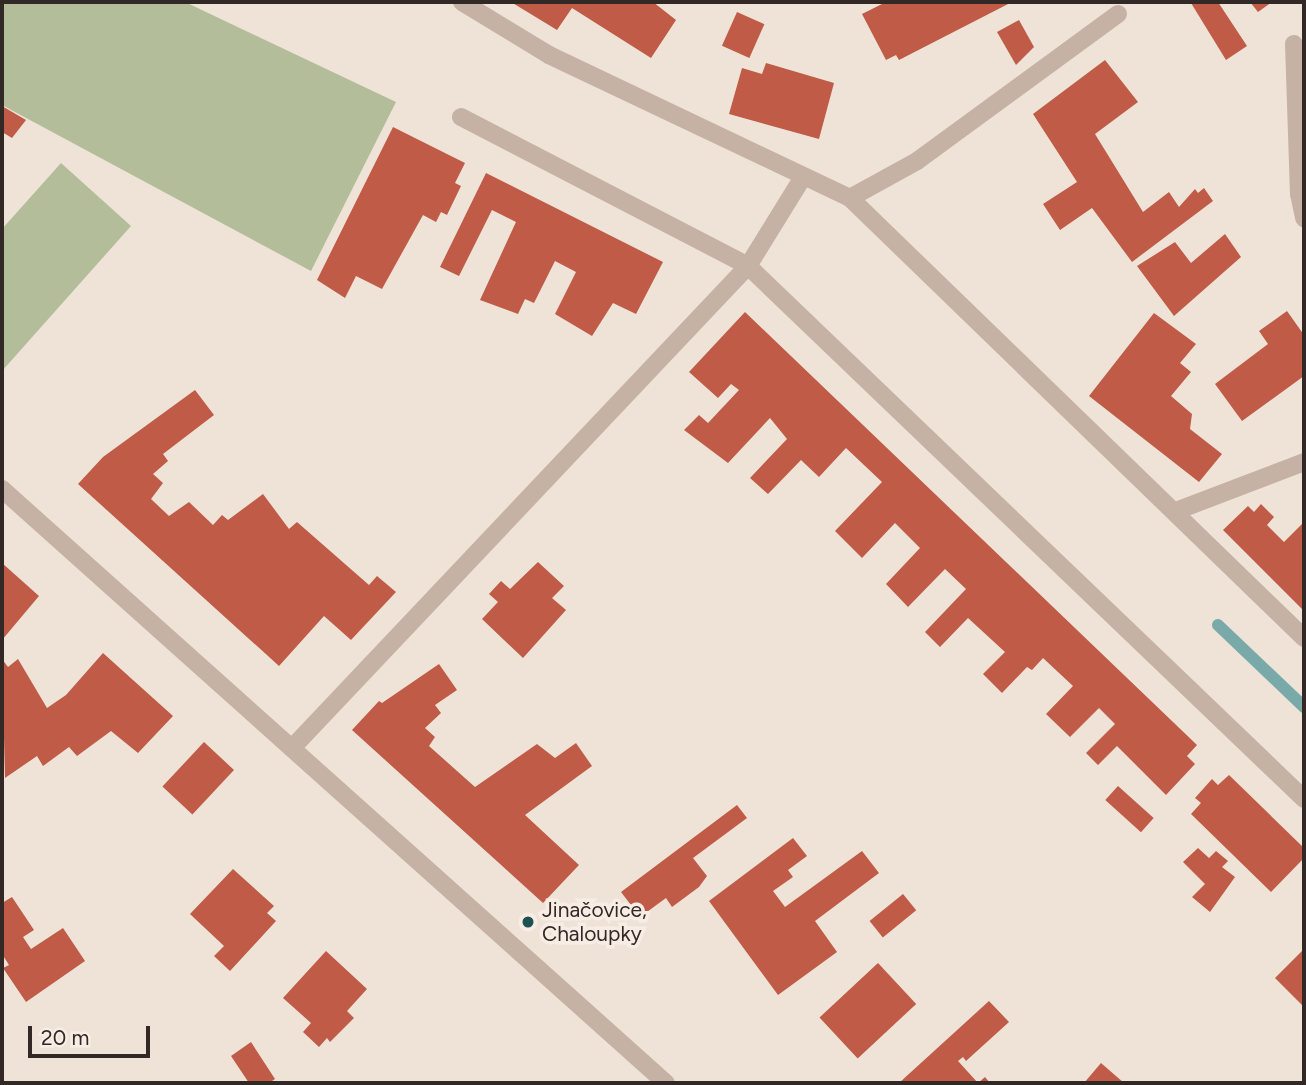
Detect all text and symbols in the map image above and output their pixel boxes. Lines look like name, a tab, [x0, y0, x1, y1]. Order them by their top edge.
place label: Jinačovice, Chaloupky	[542, 897, 647, 947]
marker: Jinačovice, Chaloupky	[520, 914, 536, 930]
scale bar	[32, 1012, 154, 1056]
text: 20 m	[41, 1025, 89, 1050]

